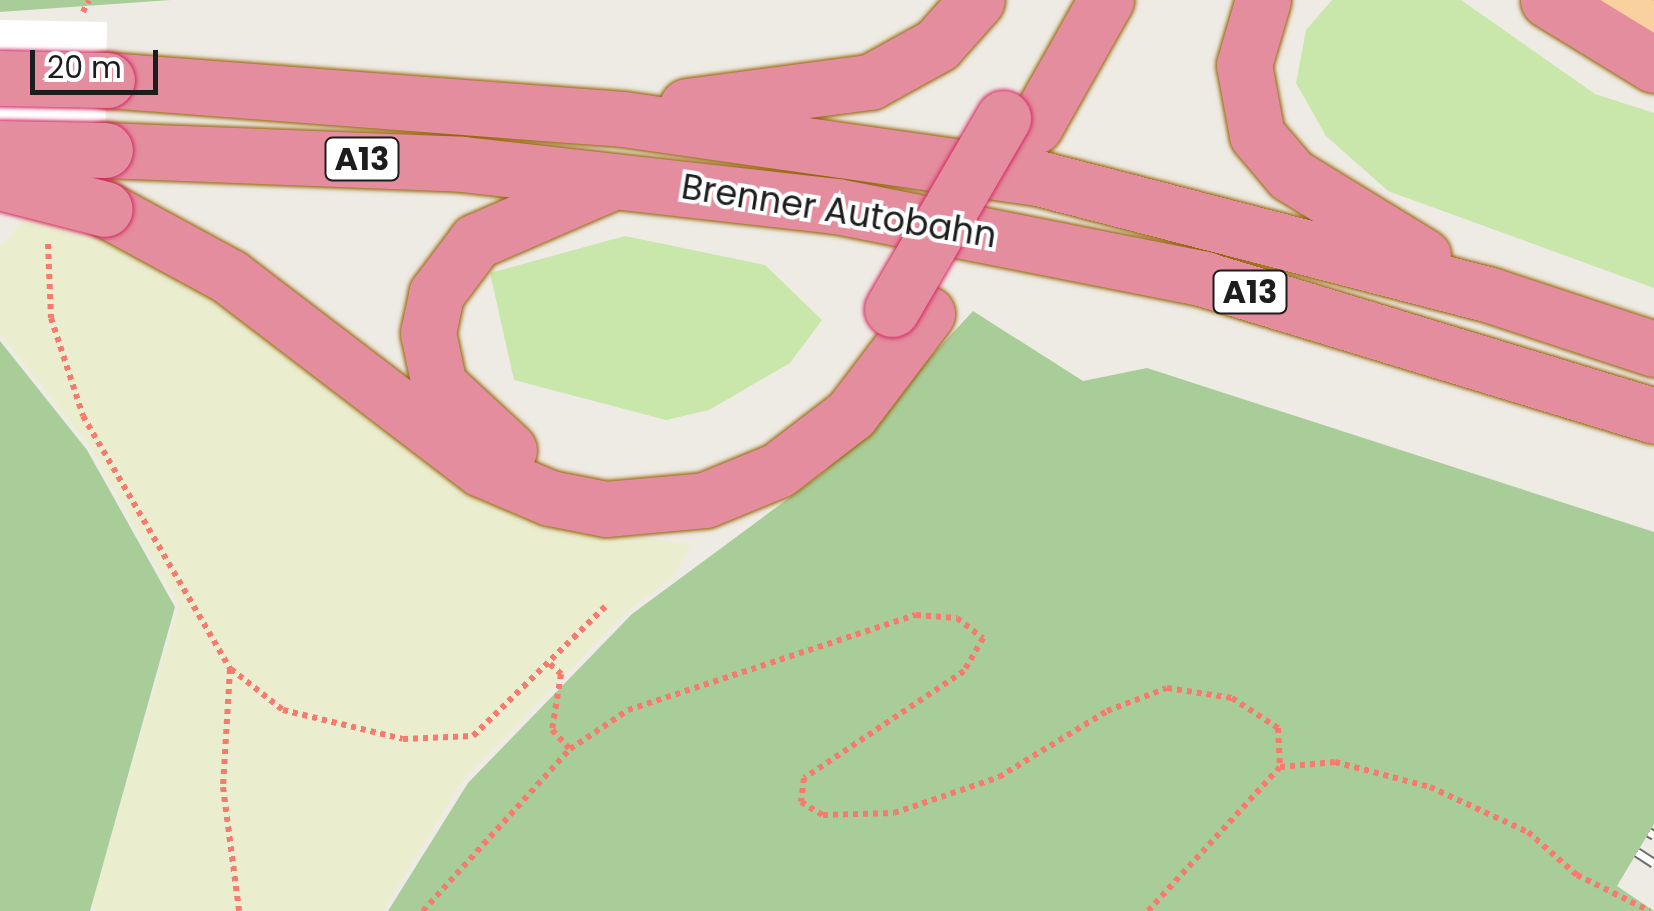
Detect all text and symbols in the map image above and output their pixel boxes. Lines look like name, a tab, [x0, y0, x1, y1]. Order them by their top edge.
scale bar	[35, 30, 162, 92]
text: 20 m	[47, 46, 122, 89]
road number: A13	[324, 132, 400, 186]
street label: Brenner Autobahn	[678, 165, 1000, 257]
road number: A13	[1212, 265, 1288, 319]

